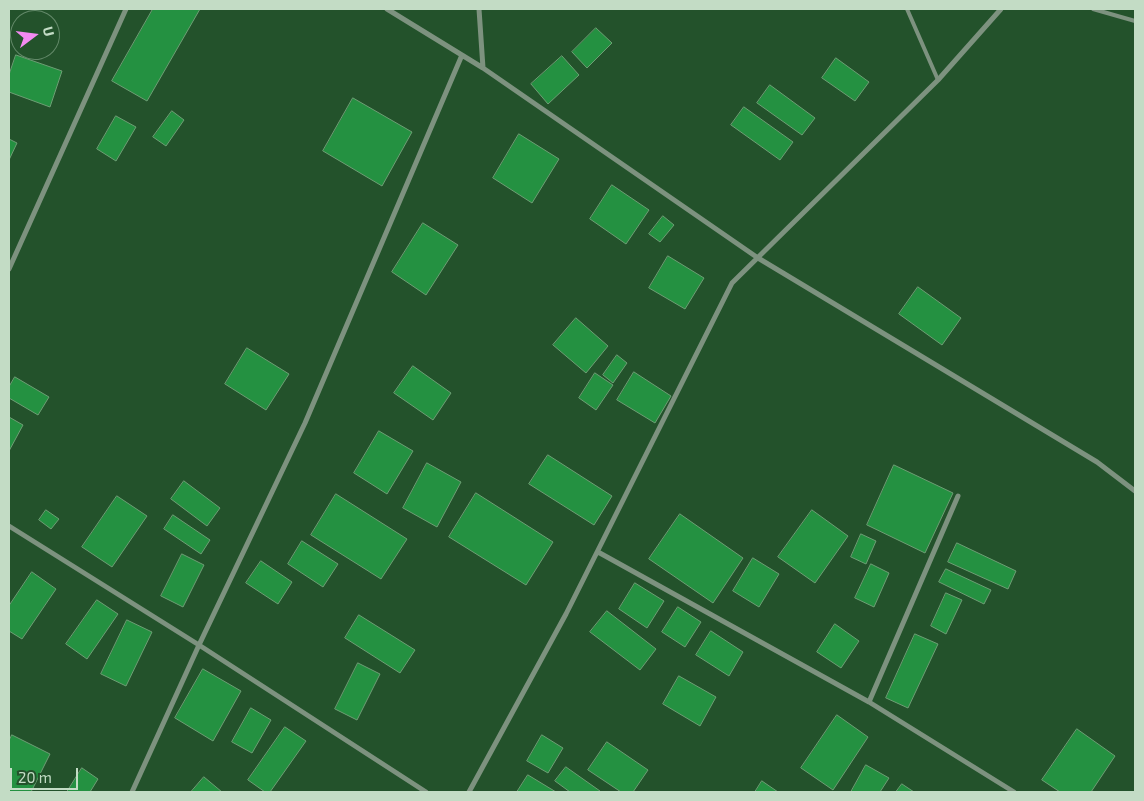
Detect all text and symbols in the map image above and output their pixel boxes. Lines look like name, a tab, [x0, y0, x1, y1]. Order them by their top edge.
north arrow	[10, 10, 60, 60]
text: U	[40, 24, 58, 38]
scale bar	[12, 758, 80, 790]
text: 20 m	[18, 768, 52, 786]

